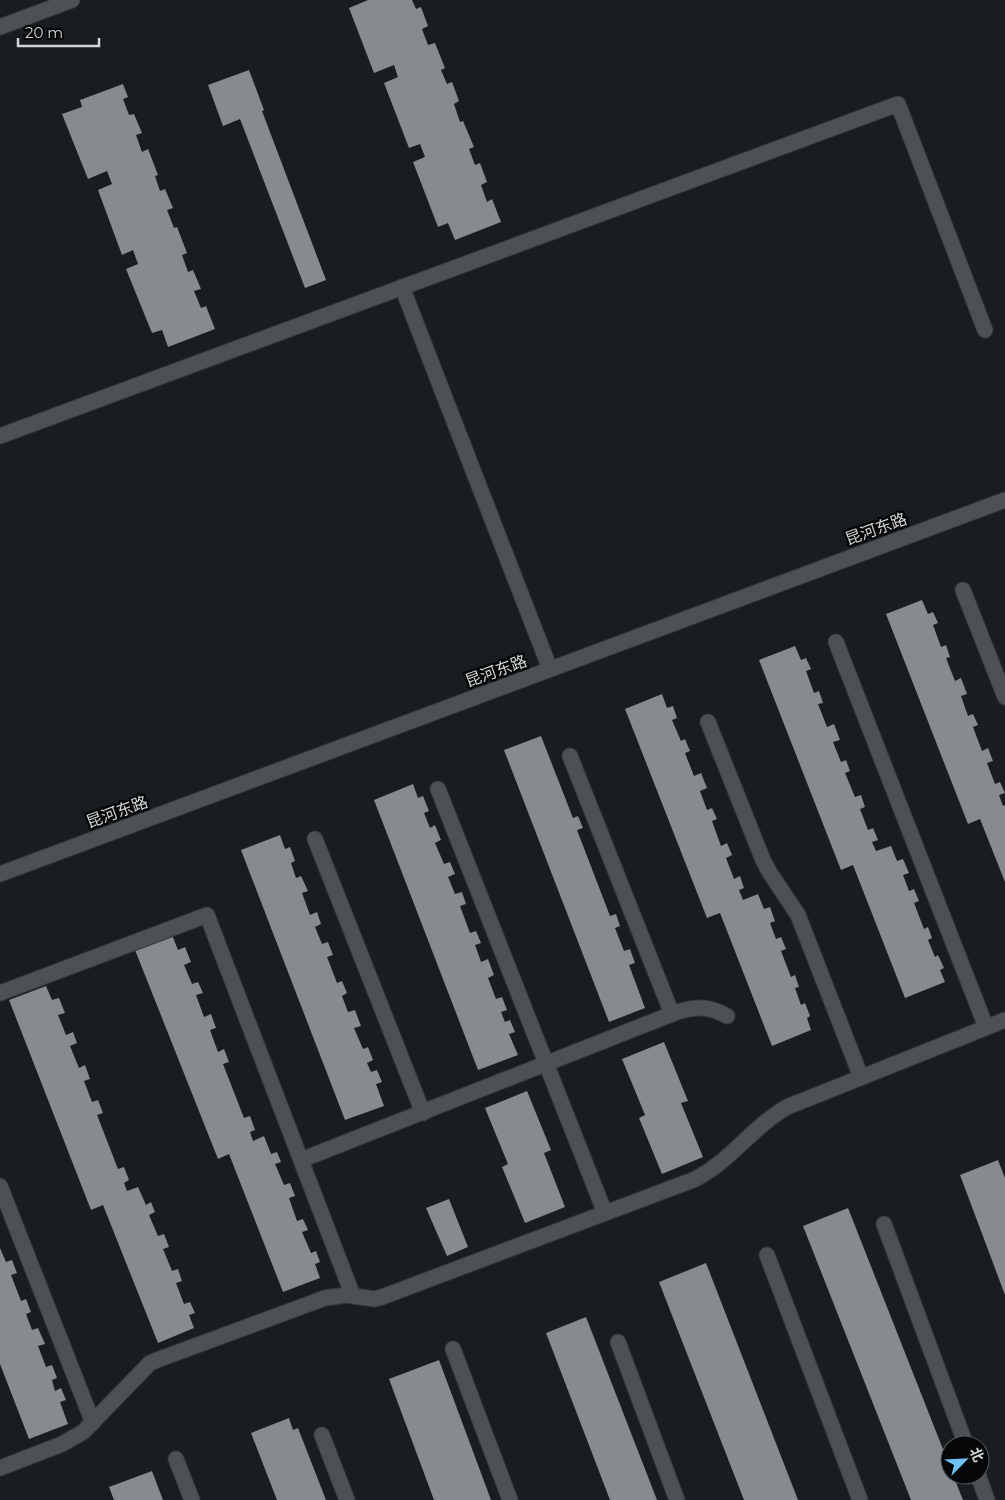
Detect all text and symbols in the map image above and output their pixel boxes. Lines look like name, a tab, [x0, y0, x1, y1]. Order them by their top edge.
scale bar	[18, 15, 99, 47]
text: 20 m	[25, 23, 63, 42]
street label: 昆河东路	[843, 509, 909, 549]
street label: 昆河东路	[463, 651, 529, 691]
street label: 昆河东路	[84, 792, 150, 832]
north arrow	[940, 1435, 990, 1485]
text: 北	[966, 1445, 988, 1465]

